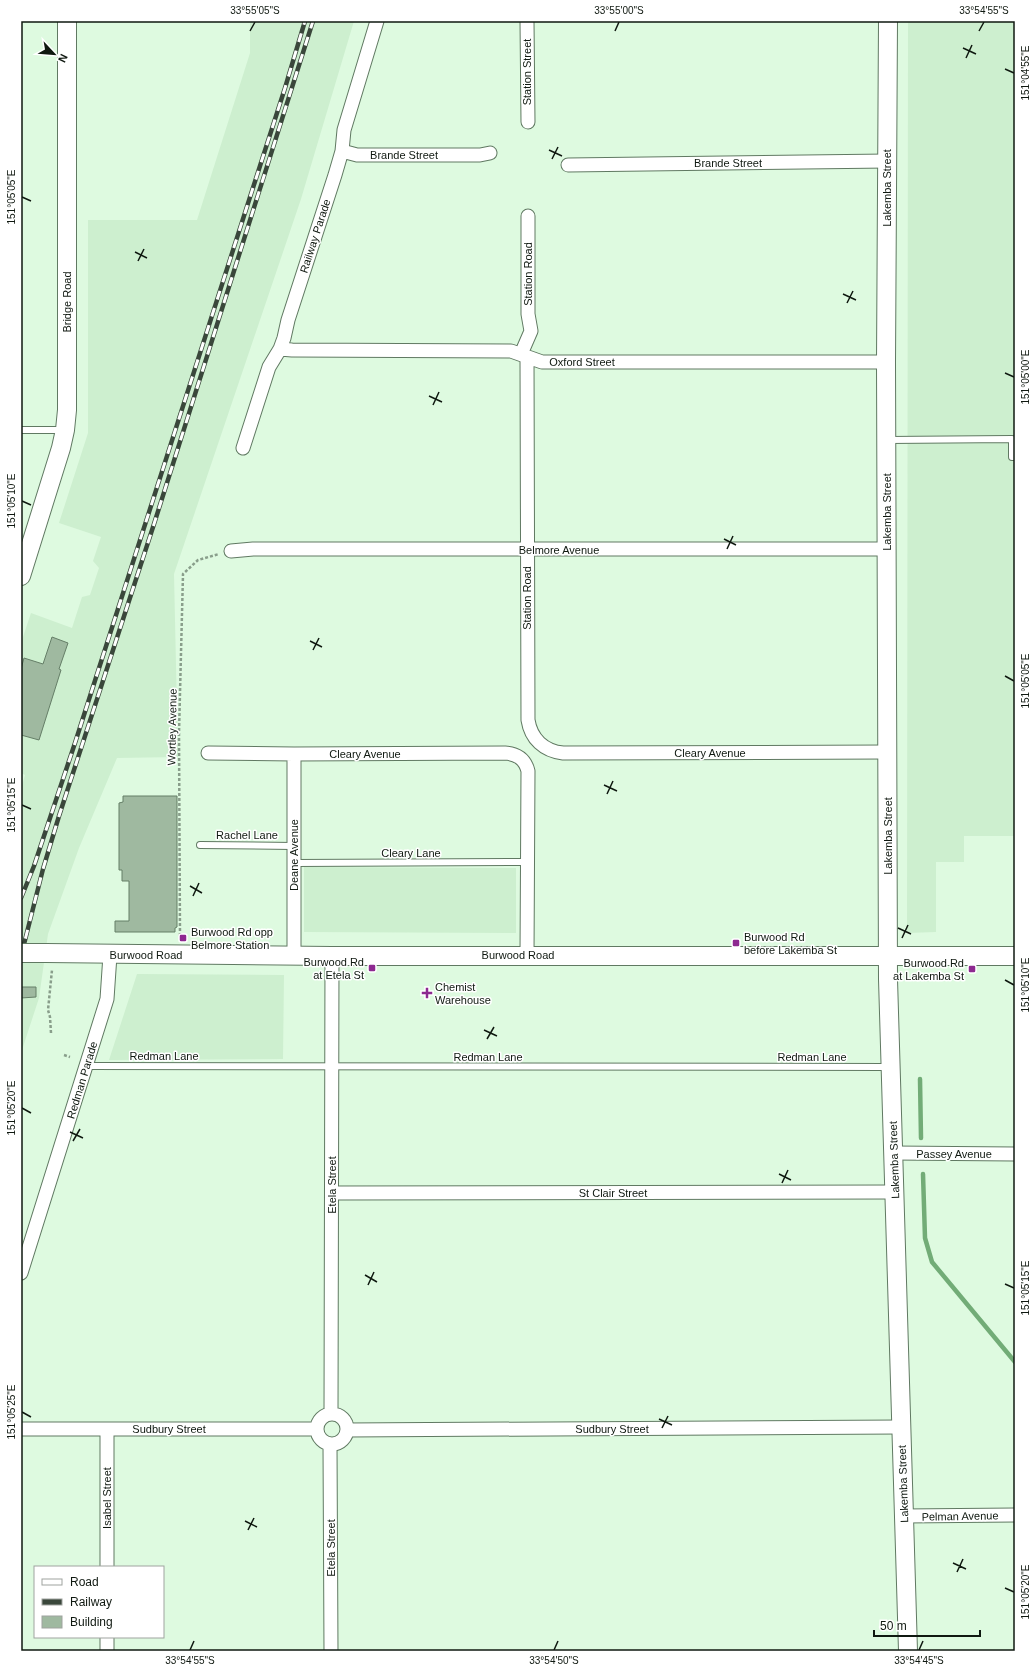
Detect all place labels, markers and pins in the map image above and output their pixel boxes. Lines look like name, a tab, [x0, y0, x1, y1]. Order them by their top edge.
place label: Burwood Rd opp Belmore Station	[191, 926, 273, 951]
place label: Burwood Rd before Lakemba St	[744, 931, 837, 956]
marker: Burwood Rd opp Belmore Station	[178, 933, 188, 943]
marker: Burwood Rd before Lakemba St	[731, 938, 741, 948]
place label: Burwood Rd at Etela St	[303, 956, 364, 981]
place label: Burwood Rd at Lakemba St	[893, 957, 964, 982]
marker: Burwood Rd at Etela St	[367, 963, 377, 973]
marker: Burwood Rd at Lakemba St	[967, 964, 977, 974]
place label: Chemist Warehouse	[435, 981, 491, 1006]
marker: Chemist Warehouse	[422, 988, 432, 998]

